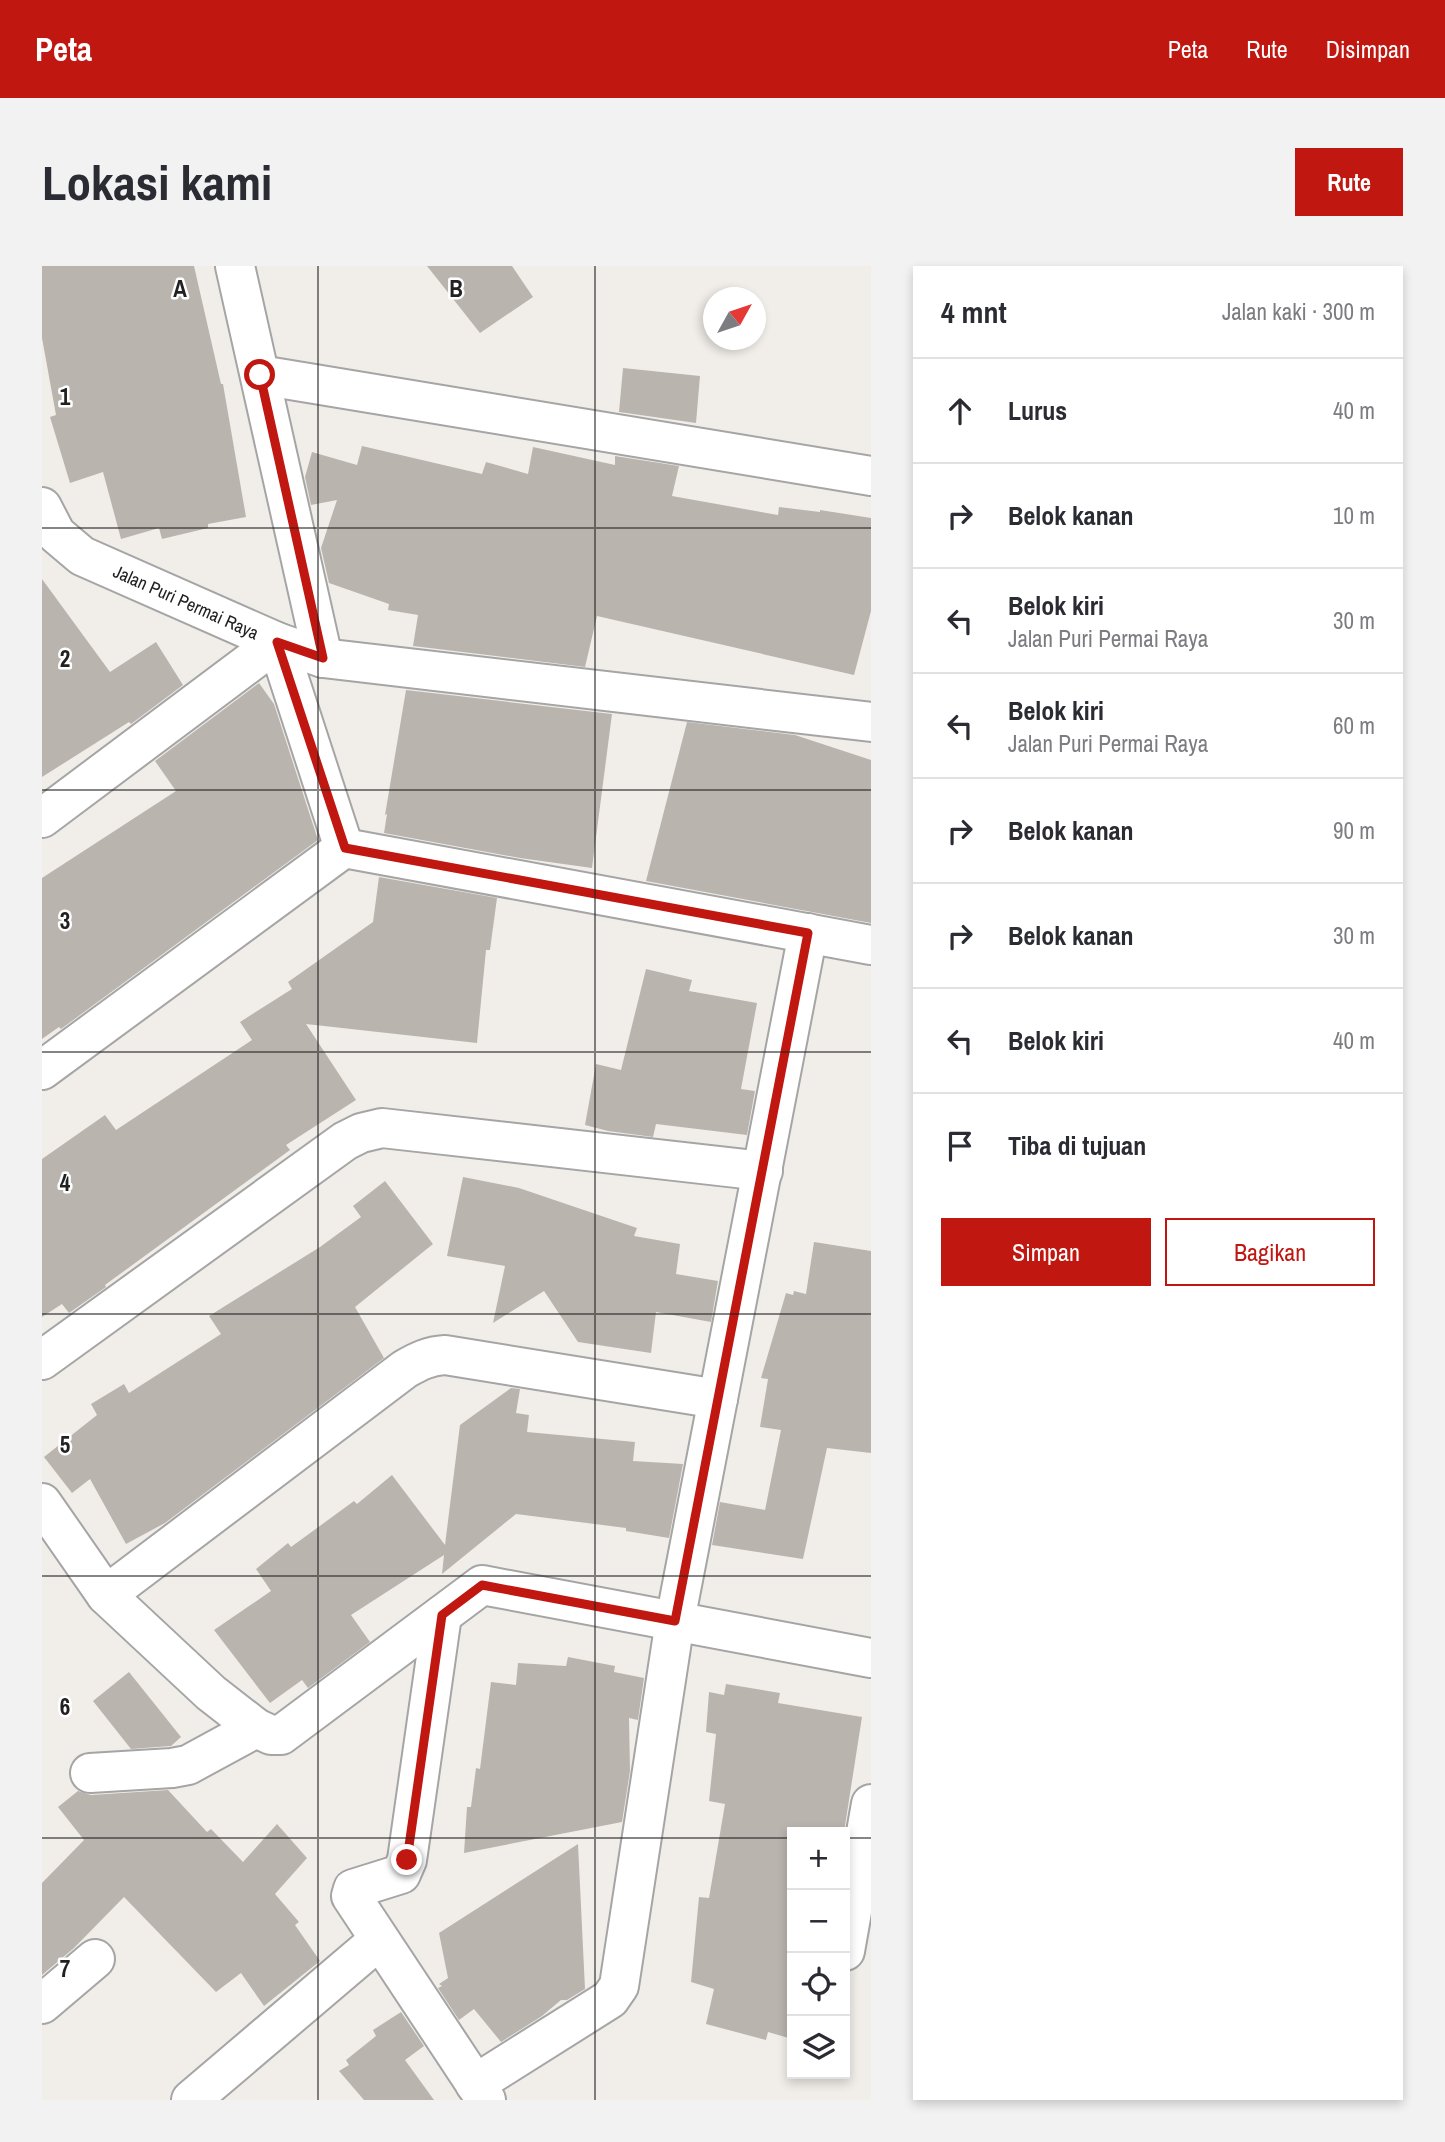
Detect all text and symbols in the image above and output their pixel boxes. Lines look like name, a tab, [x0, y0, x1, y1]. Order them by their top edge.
text: Peta	[35, 27, 92, 71]
text: Peta	[1168, 33, 1208, 65]
text: Rute	[1246, 33, 1288, 65]
text: Disimpan	[1326, 33, 1410, 65]
button: Rute	[1295, 148, 1403, 216]
text: Lokasi kami	[42, 149, 272, 215]
text: A	[173, 273, 187, 304]
text: B	[449, 273, 463, 304]
north arrow	[703, 287, 766, 350]
text: 4 mnt	[941, 292, 1007, 332]
text: Jalan kaki · 300 m	[1222, 296, 1375, 327]
route start	[244, 359, 275, 390]
text: 1	[60, 381, 71, 412]
icon: ahead	[941, 392, 979, 430]
text: Lurus	[1008, 393, 1067, 428]
text: 40 m	[1333, 395, 1375, 426]
icon: right	[941, 497, 979, 535]
text: Belok kanan	[1008, 498, 1134, 533]
text: 10 m	[1333, 500, 1375, 531]
street label: Jalan Puri Permai Raya	[109, 559, 263, 645]
text: Belok kiri	[1008, 588, 1104, 623]
icon: left	[941, 602, 979, 640]
text: 30 m	[1333, 605, 1375, 636]
text: Jalan Puri Permai Raya	[1008, 623, 1208, 654]
text: 2	[60, 643, 70, 674]
text: Belok kiri	[1008, 693, 1104, 728]
icon: left	[941, 707, 979, 745]
text: 60 m	[1333, 710, 1375, 741]
text: Jalan Puri Permai Raya	[1008, 728, 1208, 759]
icon: right	[941, 812, 979, 850]
text: Belok kanan	[1008, 813, 1134, 848]
text: 90 m	[1333, 815, 1375, 846]
text: 3	[60, 905, 70, 936]
icon: right	[941, 917, 979, 955]
text: Belok kanan	[1008, 918, 1134, 953]
text: 30 m	[1333, 920, 1375, 951]
icon: left	[941, 1022, 979, 1060]
text: Belok kiri	[1008, 1023, 1104, 1058]
text: 40 m	[1333, 1025, 1375, 1056]
icon: arrive	[941, 1127, 979, 1165]
text: Tiba di tujuan	[1008, 1128, 1146, 1163]
text: 4	[60, 1167, 71, 1198]
button: Simpan	[941, 1218, 1151, 1286]
button: Bagikan	[1165, 1218, 1375, 1286]
text: 5	[60, 1429, 70, 1460]
text: 6	[60, 1691, 70, 1722]
map controls	[787, 1827, 850, 2079]
button: +	[787, 1827, 850, 1890]
route end	[391, 1844, 422, 1875]
button: −	[787, 1890, 850, 1953]
text: 7	[60, 1953, 70, 1984]
button: locate	[787, 1953, 850, 2016]
button: layers	[787, 2016, 850, 2079]

